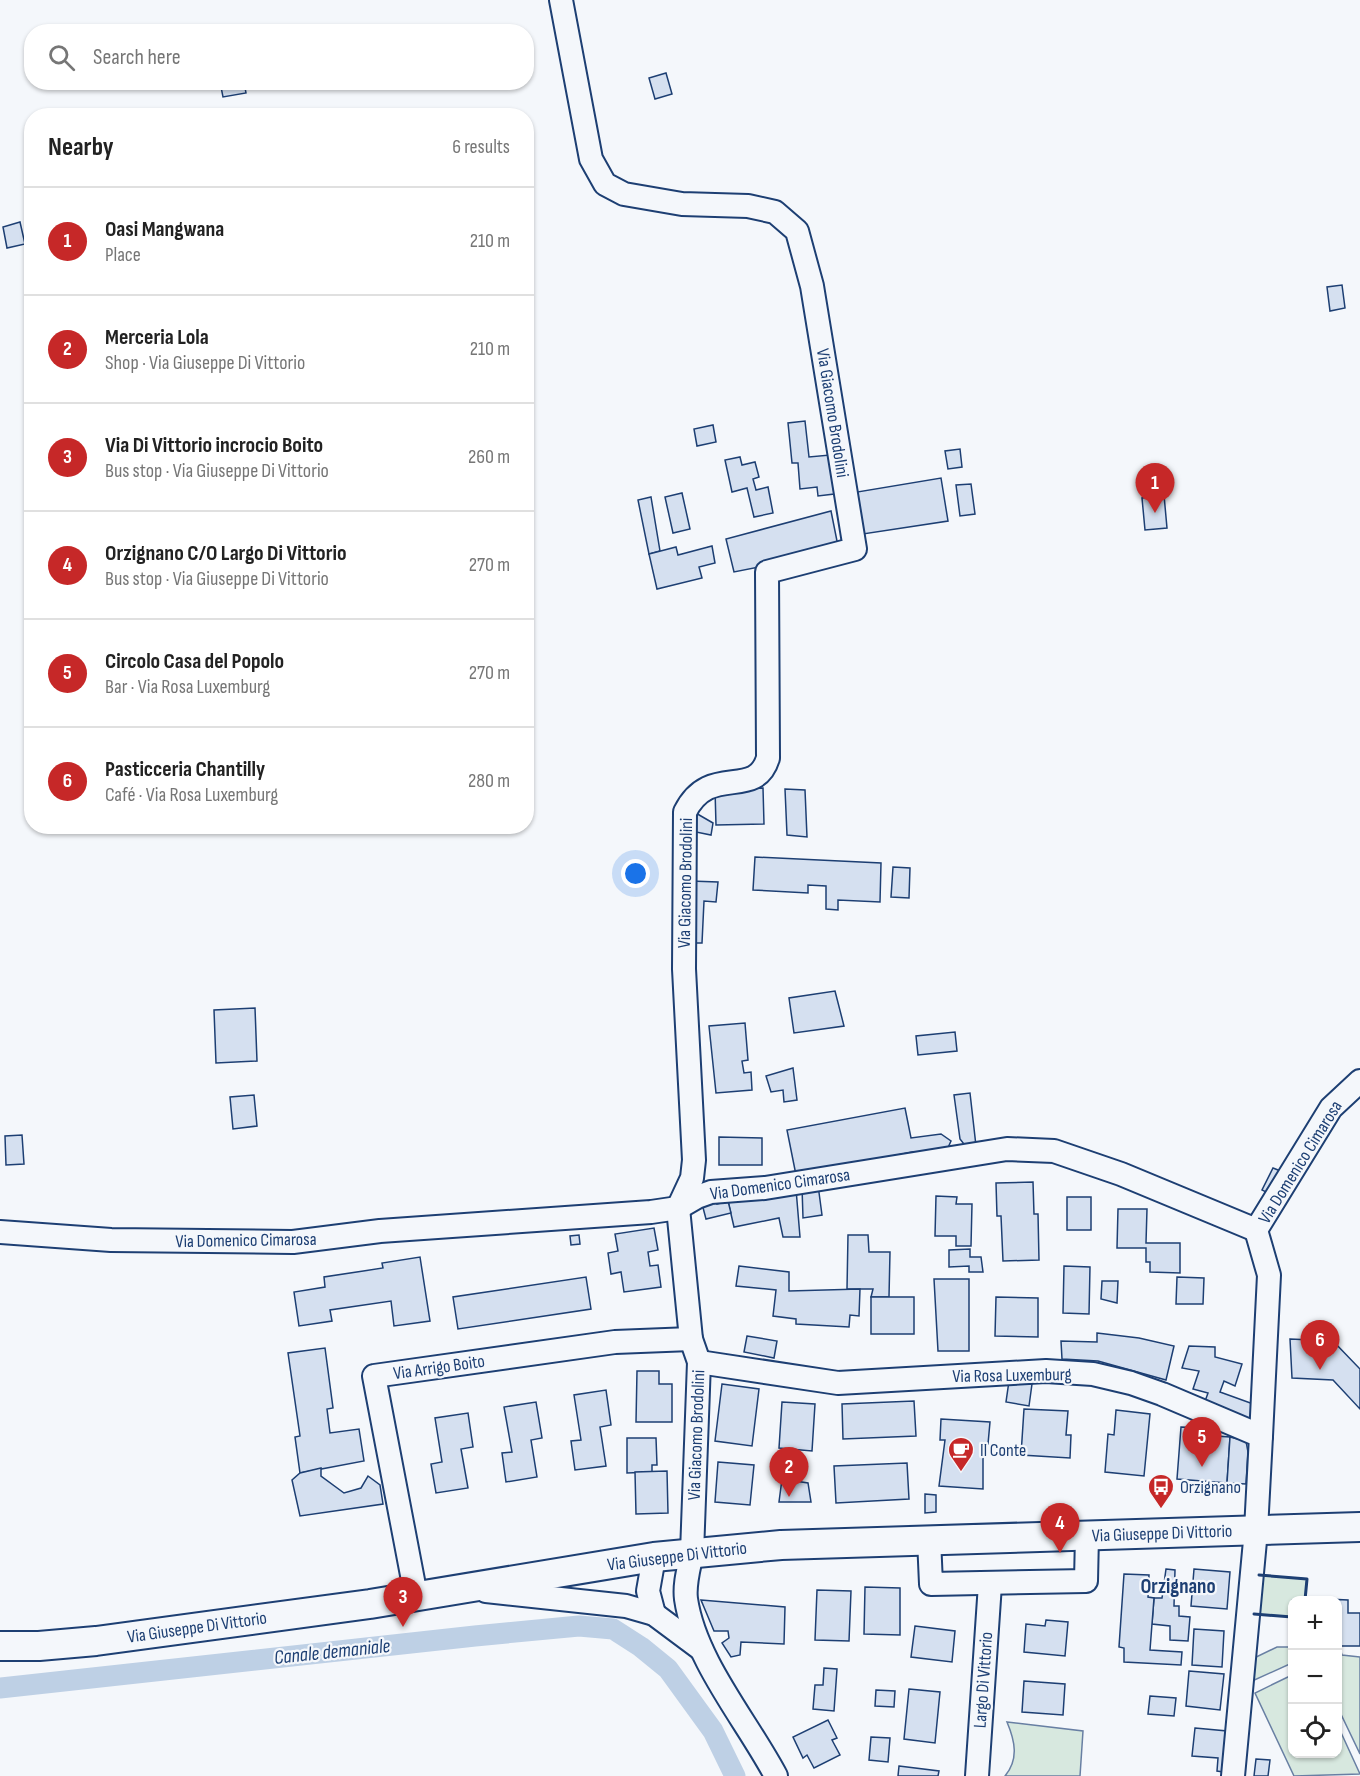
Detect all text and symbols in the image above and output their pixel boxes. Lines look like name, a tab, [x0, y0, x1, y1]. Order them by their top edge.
search box	[24, 24, 534, 90]
icon: search	[45, 41, 78, 74]
text: Search here	[93, 44, 180, 71]
text: Nearby	[48, 132, 114, 163]
text: 6 results	[452, 135, 510, 159]
text: Oasi Mangwana	[105, 216, 224, 243]
text: 1	[64, 229, 71, 253]
text: 210 m	[470, 229, 510, 253]
text: Place	[105, 243, 141, 267]
text: Merceria Lola	[105, 324, 209, 351]
text: 2	[63, 337, 72, 361]
text: 210 m	[470, 337, 510, 361]
street label: Via Giacomo Brodolini	[812, 347, 853, 479]
text: Shop · Via Giuseppe Di Vittorio	[105, 351, 305, 375]
text: Via Di Vittorio incrocio Boito	[105, 432, 323, 459]
text: 3	[63, 445, 72, 469]
text: 260 m	[468, 445, 510, 469]
text: Bus stop · Via Giuseppe Di Vittorio	[105, 459, 329, 483]
pin: 1	[1136, 464, 1174, 513]
text: Orzignano C/O Largo Di Vittorio	[105, 540, 347, 567]
text: 4	[63, 553, 72, 577]
text: 270 m	[469, 553, 510, 577]
text: Bus stop · Via Giuseppe Di Vittorio	[105, 567, 329, 591]
text: Circolo Casa del Popolo	[105, 648, 284, 675]
text: 5	[63, 661, 72, 685]
text: 270 m	[469, 661, 510, 685]
text: Bar · Via Rosa Luxemburg	[105, 675, 270, 699]
text: Pasticceria Chantilly	[105, 756, 265, 783]
text: 6	[63, 769, 72, 793]
text: 280 m	[468, 769, 510, 793]
text: Café · Via Rosa Luxemburg	[105, 783, 278, 807]
street label: Via Giacomo Brodolini	[674, 818, 697, 948]
your location	[621, 859, 650, 888]
street label: Via Domenico Cimarosa	[1254, 1097, 1347, 1228]
street label: Via Domenico Cimarosa	[709, 1164, 851, 1205]
street label: Via Domenico Cimarosa	[175, 1229, 317, 1252]
pin: 6	[1300, 1320, 1340, 1370]
street label: Via Arrigo Boito	[392, 1351, 486, 1384]
street label: Via Rosa Luxemburg	[952, 1364, 1072, 1387]
street label: Via Giacomo Brodolini	[684, 1369, 709, 1501]
pin: 5	[1182, 1418, 1222, 1467]
cafe icon: Il Conte	[946, 1435, 976, 1473]
place label: Il Conte	[980, 1440, 1026, 1461]
pin: 2	[770, 1448, 808, 1497]
bus stop icon: Orzignano	[1146, 1472, 1176, 1510]
place label: Orzignano	[1180, 1477, 1241, 1498]
pin: 4	[1040, 1504, 1080, 1553]
street label: Via Giuseppe Di Vittorio	[1091, 1521, 1233, 1546]
street label: Via Giuseppe Di Vittorio	[606, 1538, 748, 1575]
district label: Orzignano	[1140, 1574, 1216, 1599]
pin: 3	[384, 1578, 422, 1627]
map controls	[1288, 1596, 1342, 1758]
button: +	[1288, 1596, 1342, 1650]
street label: Via Giuseppe Di Vittorio	[126, 1607, 268, 1648]
street label: Largo Di Vittorio	[970, 1631, 997, 1729]
water label: Canale demaniale	[273, 1634, 392, 1670]
button: −	[1288, 1650, 1342, 1704]
button: locate	[1288, 1704, 1342, 1758]

